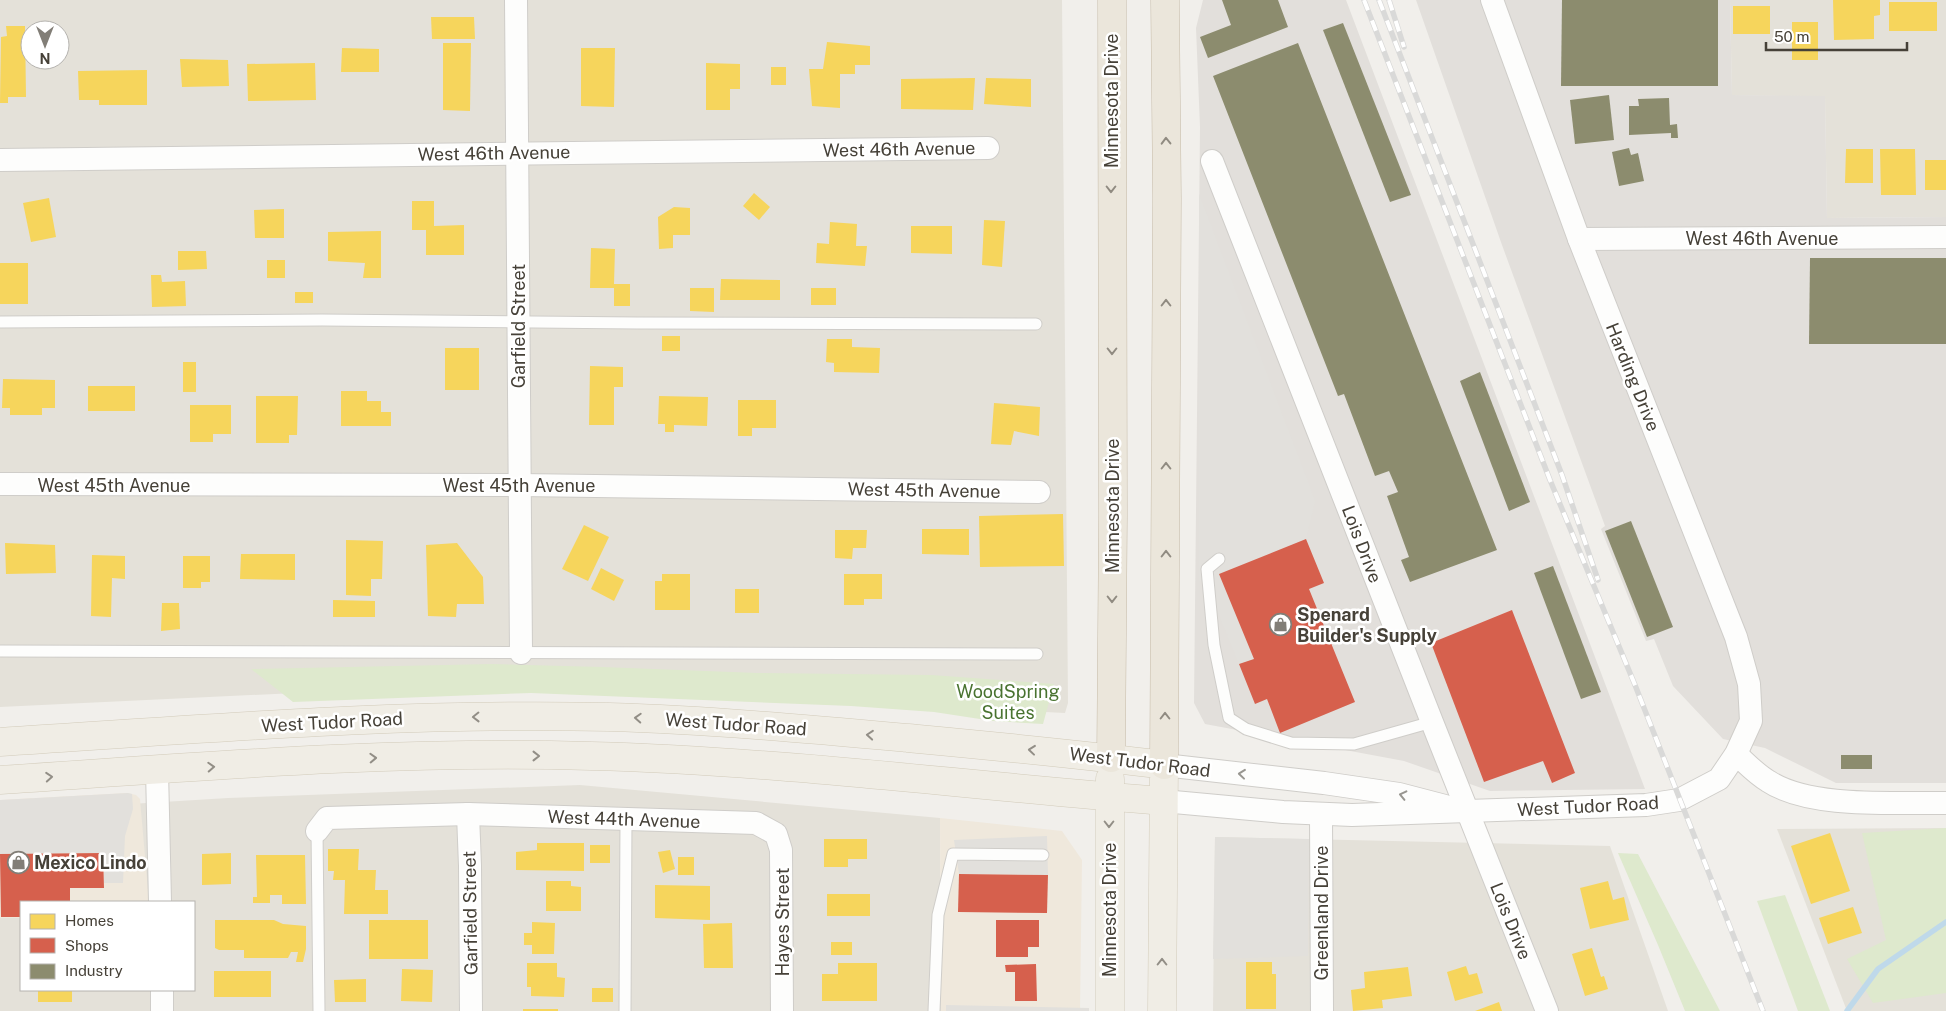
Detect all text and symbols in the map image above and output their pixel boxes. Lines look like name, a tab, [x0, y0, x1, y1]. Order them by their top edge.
north arrow	[20, 20, 70, 70]
scale bar	[1766, 20, 1907, 52]
text: 50 m	[1774, 28, 1809, 45]
street label: Minnesota Drive	[1101, 34, 1122, 168]
text: N	[40, 50, 50, 66]
one-way arrow	[1161, 136, 1171, 144]
street label: West 46th Avenue	[822, 137, 976, 161]
street label: West 46th Avenue	[417, 141, 571, 165]
one-way arrow	[1106, 185, 1116, 193]
street label: West 46th Avenue	[1686, 228, 1838, 249]
street label: Garfield Street	[508, 264, 529, 388]
one-way arrow	[1161, 299, 1171, 306]
street label: Harding Drive	[1602, 320, 1664, 434]
one-way arrow	[1107, 348, 1117, 355]
street label: Minnesota Drive	[1102, 439, 1123, 573]
one-way arrow	[1161, 461, 1171, 469]
street label: West 45th Avenue	[37, 475, 191, 496]
street label: West 45th Avenue	[442, 475, 596, 496]
street label: West 45th Avenue	[847, 478, 1001, 502]
street label: Lois Drive	[1338, 502, 1386, 586]
one-way arrow	[1161, 549, 1171, 557]
one-way arrow	[1107, 596, 1117, 603]
place label: Spenard Builder's Supply	[1297, 604, 1437, 646]
shop icon: Spenard Builder's Supply	[1269, 612, 1293, 636]
park label: WoodSpring Suites	[956, 681, 1060, 723]
street label: West Tudor Road	[261, 708, 403, 736]
street label: West Tudor Road	[665, 709, 807, 739]
one-way arrow	[471, 712, 479, 722]
one-way arrow	[1159, 712, 1170, 720]
one-way arrow	[634, 713, 642, 724]
one-way arrow	[866, 729, 874, 740]
street label: West Tudor Road	[1068, 743, 1212, 781]
one-way arrow	[1027, 745, 1035, 756]
one-way arrow	[532, 751, 540, 761]
one-way arrow	[370, 753, 377, 763]
one-way arrow	[207, 761, 215, 772]
one-way arrow	[1238, 769, 1246, 780]
one-way arrow	[45, 771, 53, 782]
one-way arrow	[1399, 790, 1408, 801]
street label: West Tudor Road	[1517, 792, 1659, 820]
street label: West 44th Avenue	[547, 806, 701, 832]
one-way arrow	[1104, 820, 1114, 828]
street label: Minnesota Drive	[1099, 843, 1120, 977]
street label: Greenland Drive	[1311, 846, 1332, 980]
shop icon: Mexico Lindo	[6, 850, 30, 874]
street label: Garfield Street	[458, 851, 482, 975]
place label: Mexico Lindo	[34, 852, 147, 873]
street label: Hayes Street	[772, 868, 793, 976]
street label: Lois Drive	[1486, 879, 1536, 963]
legend	[20, 901, 195, 991]
text: Homes	[65, 912, 114, 929]
text: Shops	[65, 937, 109, 954]
one-way arrow	[1157, 958, 1167, 966]
text: Industry	[65, 962, 123, 979]

